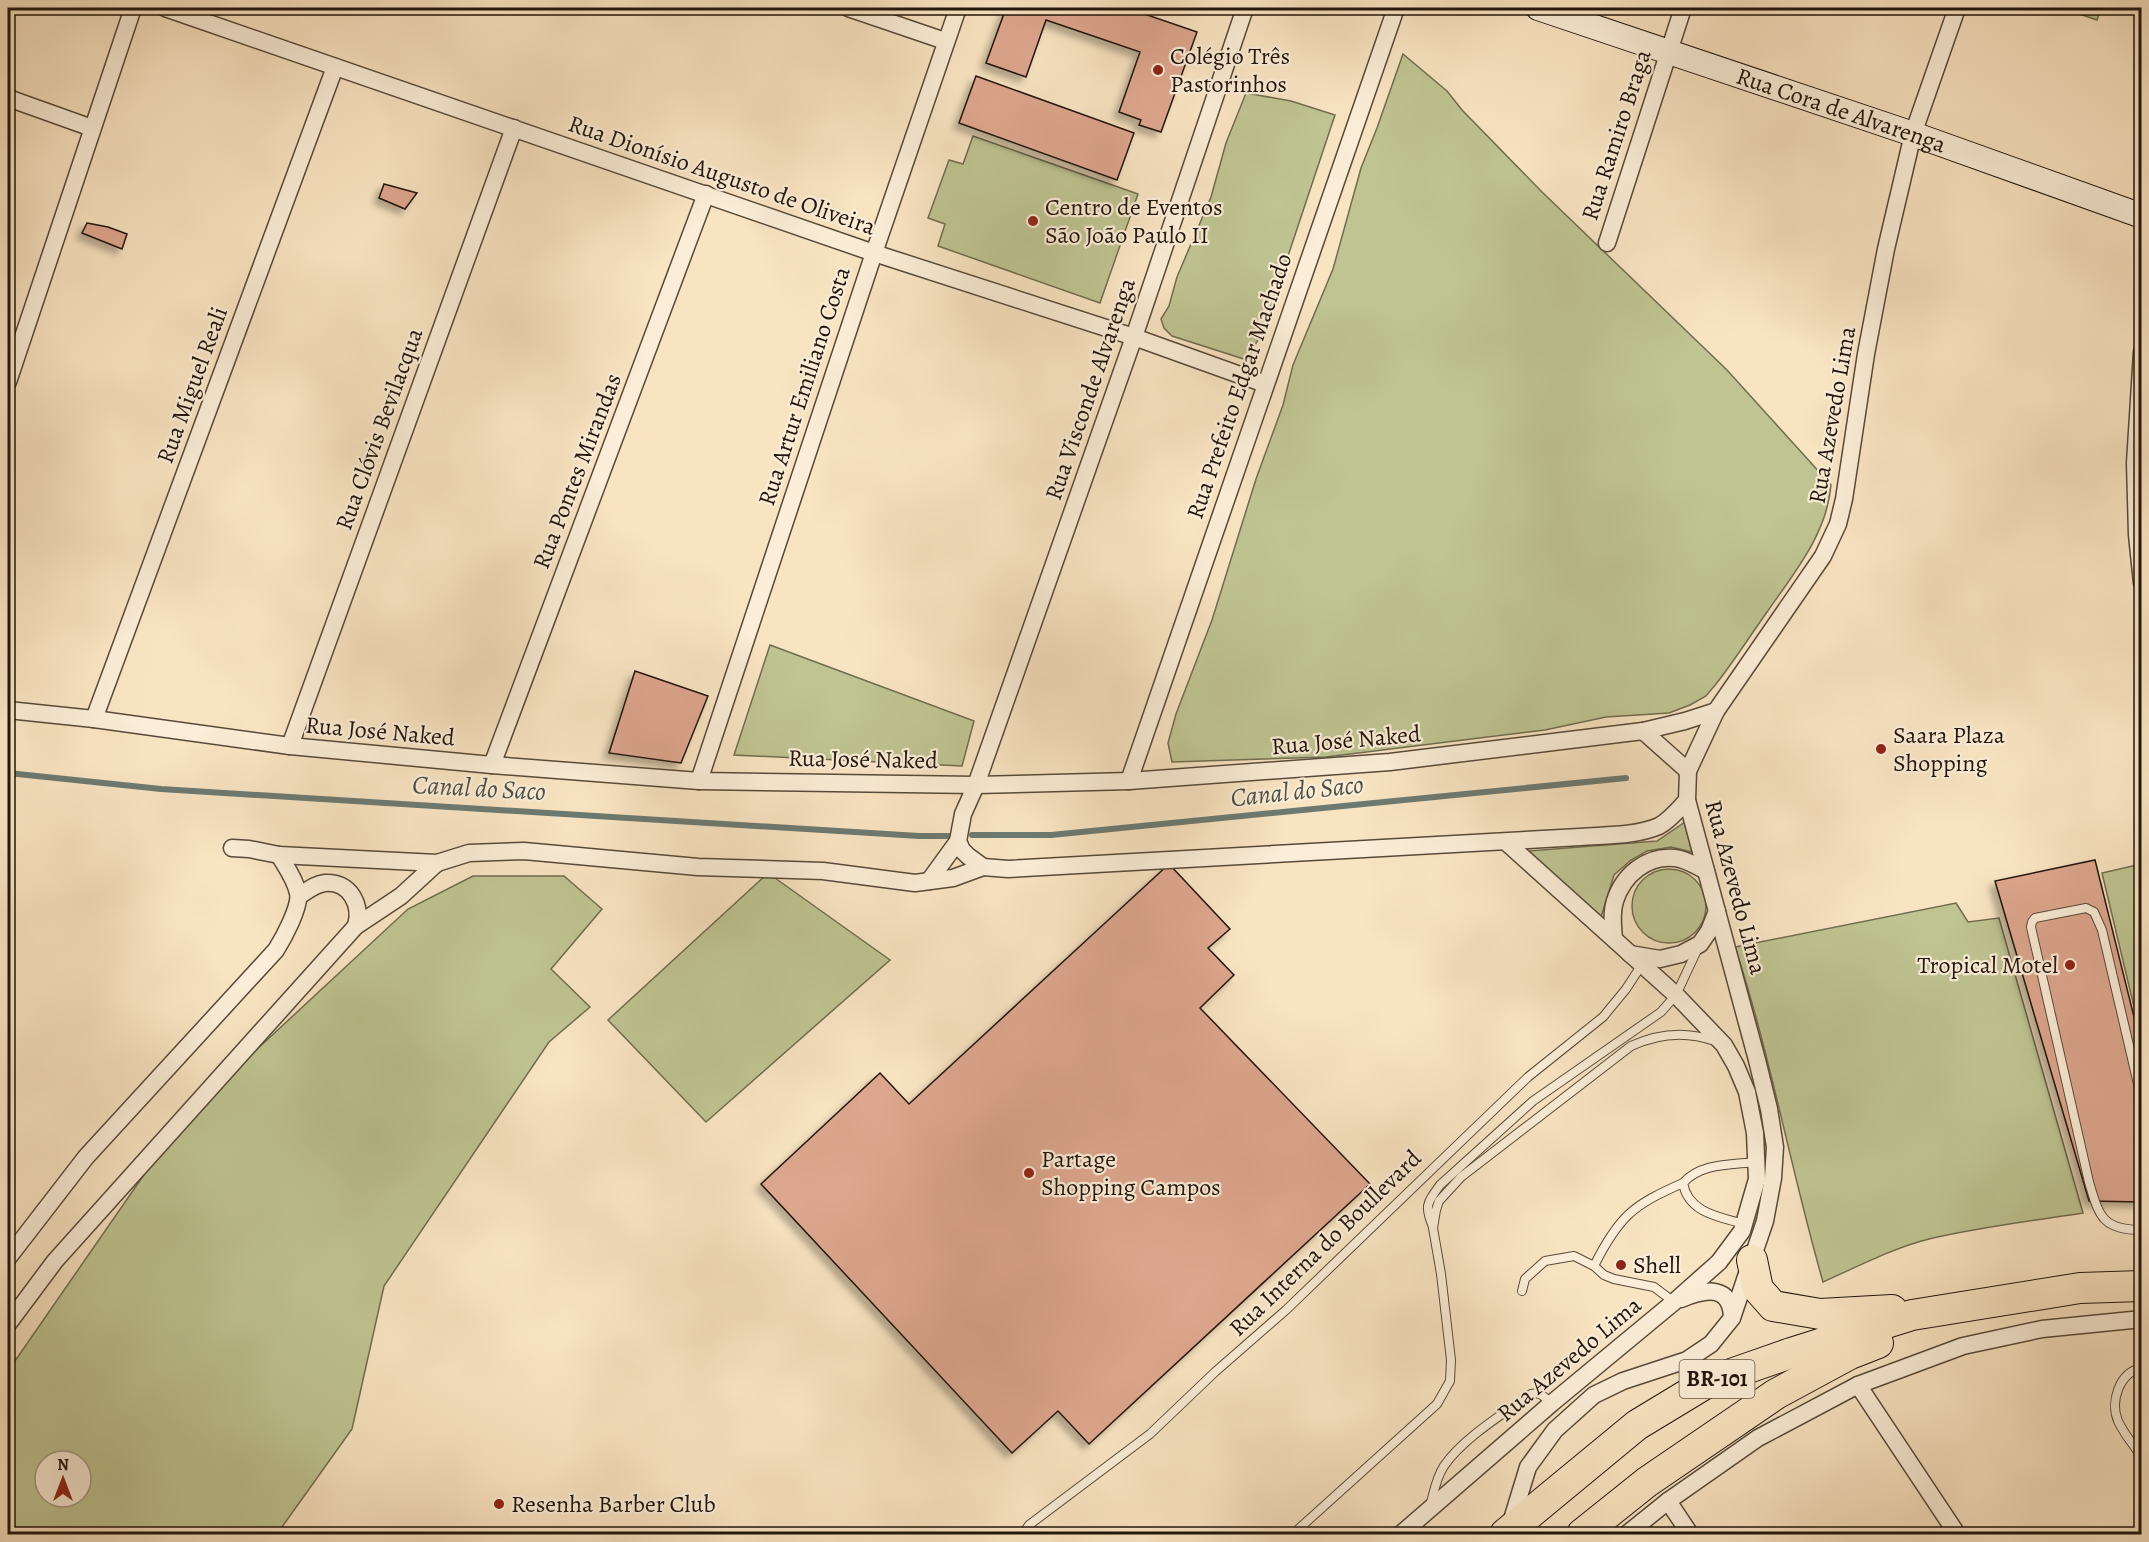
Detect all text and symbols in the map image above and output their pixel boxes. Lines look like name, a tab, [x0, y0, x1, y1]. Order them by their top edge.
place label: Colégio Três Pastorinhos	[1170, 40, 1290, 100]
street label: Rua Ramiro Braga	[1573, 45, 1659, 224]
street label: Rua Cora de Alvarenga	[1732, 60, 1951, 161]
marker: Colégio Três Pastorinhos	[1151, 63, 1165, 77]
street label: Rua Dionísio Augusto de Oliveira	[564, 107, 881, 243]
place label: Centro de Eventos São João Paulo II	[1045, 191, 1223, 251]
marker: Centro de Eventos São João Paulo II	[1026, 214, 1040, 228]
street label: Rua Prefeito Edgar Machado	[1178, 249, 1300, 523]
street label: Rua Artur Emiliano Costa	[750, 262, 858, 510]
street label: Rua Visconde Alvarenga	[1037, 273, 1143, 504]
street label: Rua Miguel Reali	[149, 302, 235, 468]
street label: Rua Clóvis Bevilacqua	[328, 323, 431, 534]
street label: Rua Azevedo Lima	[1801, 323, 1863, 506]
street label: Rua Pontes Mirandas	[525, 369, 629, 573]
street label: Rua José Naked	[304, 709, 456, 753]
street label: Rua José Naked	[1270, 718, 1422, 762]
place label: Saara Plaza Shopping	[1893, 719, 2006, 779]
street label: Rua José Naked	[788, 742, 938, 776]
marker: Saara Plaza Shopping	[1874, 742, 1888, 756]
water label: Canal do Saco	[411, 767, 547, 809]
water label: Canal do Saco	[1229, 767, 1365, 815]
street label: Rua Azevedo Lima	[1697, 796, 1775, 979]
place label: Tropical Motel	[1917, 949, 2058, 981]
marker: Tropical Motel	[2063, 958, 2077, 972]
place label: Partage Shopping Campos	[1041, 1143, 1221, 1203]
street label: Rua Interna do Boullevard	[1222, 1143, 1428, 1343]
marker: Partage Shopping Campos	[1022, 1166, 1036, 1180]
place label: Shell	[1633, 1249, 1681, 1281]
marker: Shell	[1614, 1258, 1628, 1272]
street label: Rua Azevedo Lima	[1490, 1289, 1649, 1429]
road number: BR-101	[1680, 1360, 1754, 1398]
north arrow	[33, 1449, 93, 1509]
text: N	[57, 1454, 69, 1476]
place label: Resenha Barber Club	[511, 1488, 716, 1520]
marker: Resenha Barber Club	[492, 1497, 506, 1511]

